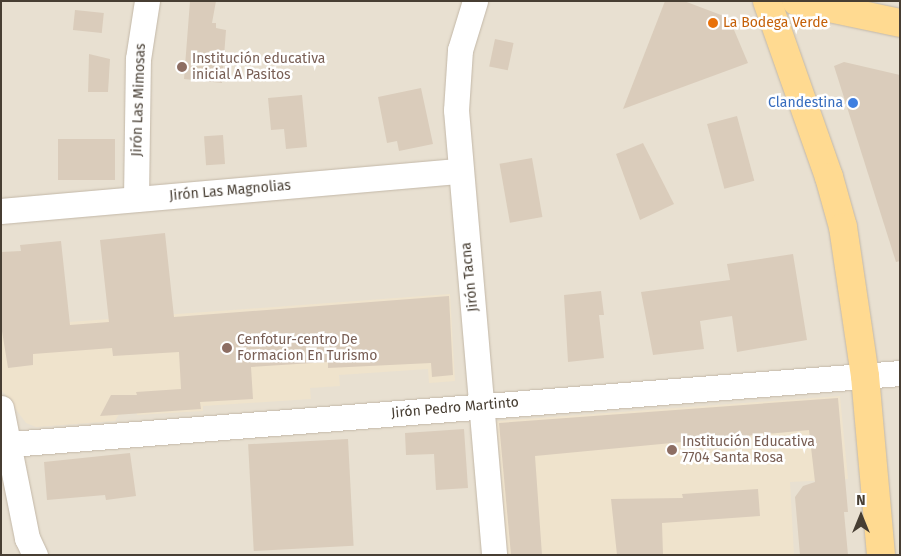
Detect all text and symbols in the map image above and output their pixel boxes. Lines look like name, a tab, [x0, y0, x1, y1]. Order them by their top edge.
place label: La Bodega Verde	[723, 15, 828, 31]
marker: La Bodega Verde	[707, 17, 719, 29]
street label: Jirón Las Mimosas	[129, 43, 149, 157]
place label: Institución educativa inicial A Pasitos	[192, 51, 325, 84]
marker: Institución educativa inicial A Pasitos	[176, 61, 188, 73]
place label: Clandestina	[768, 95, 843, 111]
marker: Clandestina	[847, 97, 859, 109]
street label: Jirón Las Magnolias	[169, 177, 291, 205]
street label: Jirón Tacna	[458, 241, 482, 313]
place label: Cenfotur-centro De Formacion En Turismo	[237, 332, 377, 364]
marker: Cenfotur-centro De Formacion En Turismo	[221, 342, 233, 354]
street label: Jirón Pedro Martinto	[391, 394, 519, 422]
place label: Institución Educativa 7704 Santa Rosa	[682, 434, 815, 467]
marker: Institución Educativa 7704 Santa Rosa	[666, 444, 678, 456]
north arrow	[836, 491, 886, 541]
text: N	[856, 492, 866, 509]

